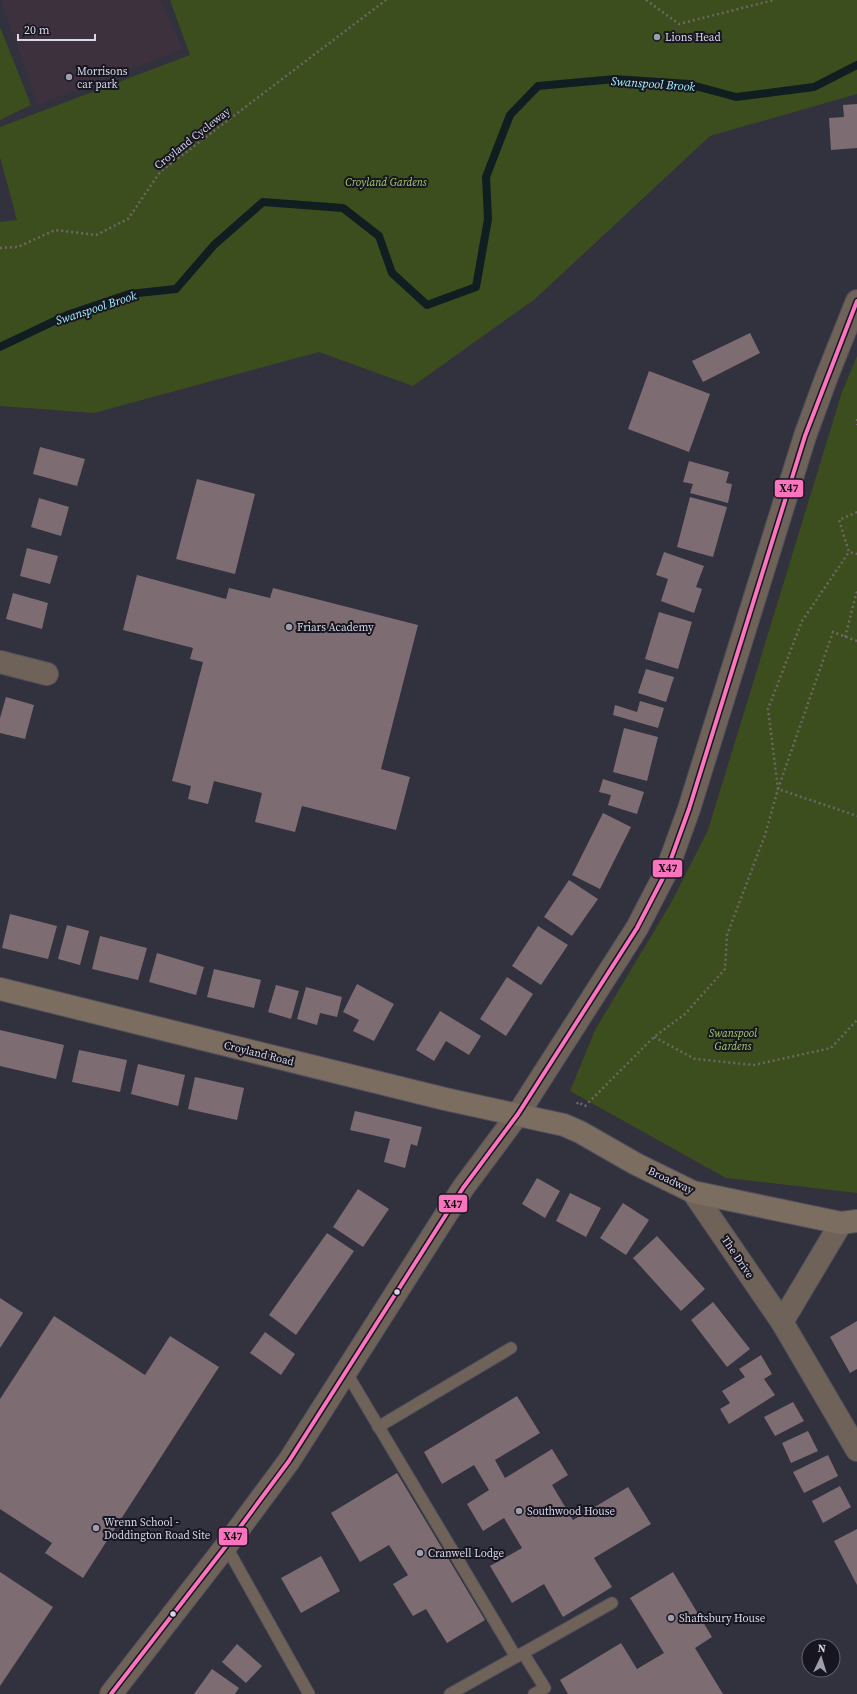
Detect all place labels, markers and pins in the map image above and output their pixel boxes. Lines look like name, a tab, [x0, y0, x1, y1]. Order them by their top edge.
place label: Lions Head	[665, 30, 721, 45]
marker: Lions Head	[652, 32, 662, 42]
place label: Morrisons car park	[77, 64, 128, 92]
marker: Morrisons car park	[64, 72, 74, 82]
place label: Friars Academy	[297, 620, 374, 635]
marker: Friars Academy	[284, 622, 294, 632]
unlabelled marker	[392, 1287, 402, 1297]
place label: Southwood House	[527, 1504, 615, 1519]
marker: Southwood House	[514, 1506, 524, 1516]
place label: Wrenn School - Doddington Road Site	[104, 1515, 211, 1543]
marker: Wrenn School - Doddington Road Site	[91, 1523, 101, 1533]
place label: Cranwell Lodge	[428, 1546, 504, 1561]
marker: Cranwell Lodge	[415, 1548, 425, 1558]
unlabelled marker	[168, 1609, 178, 1619]
place label: Shaftsbury House	[679, 1611, 766, 1626]
marker: Shaftsbury House	[666, 1613, 676, 1623]

